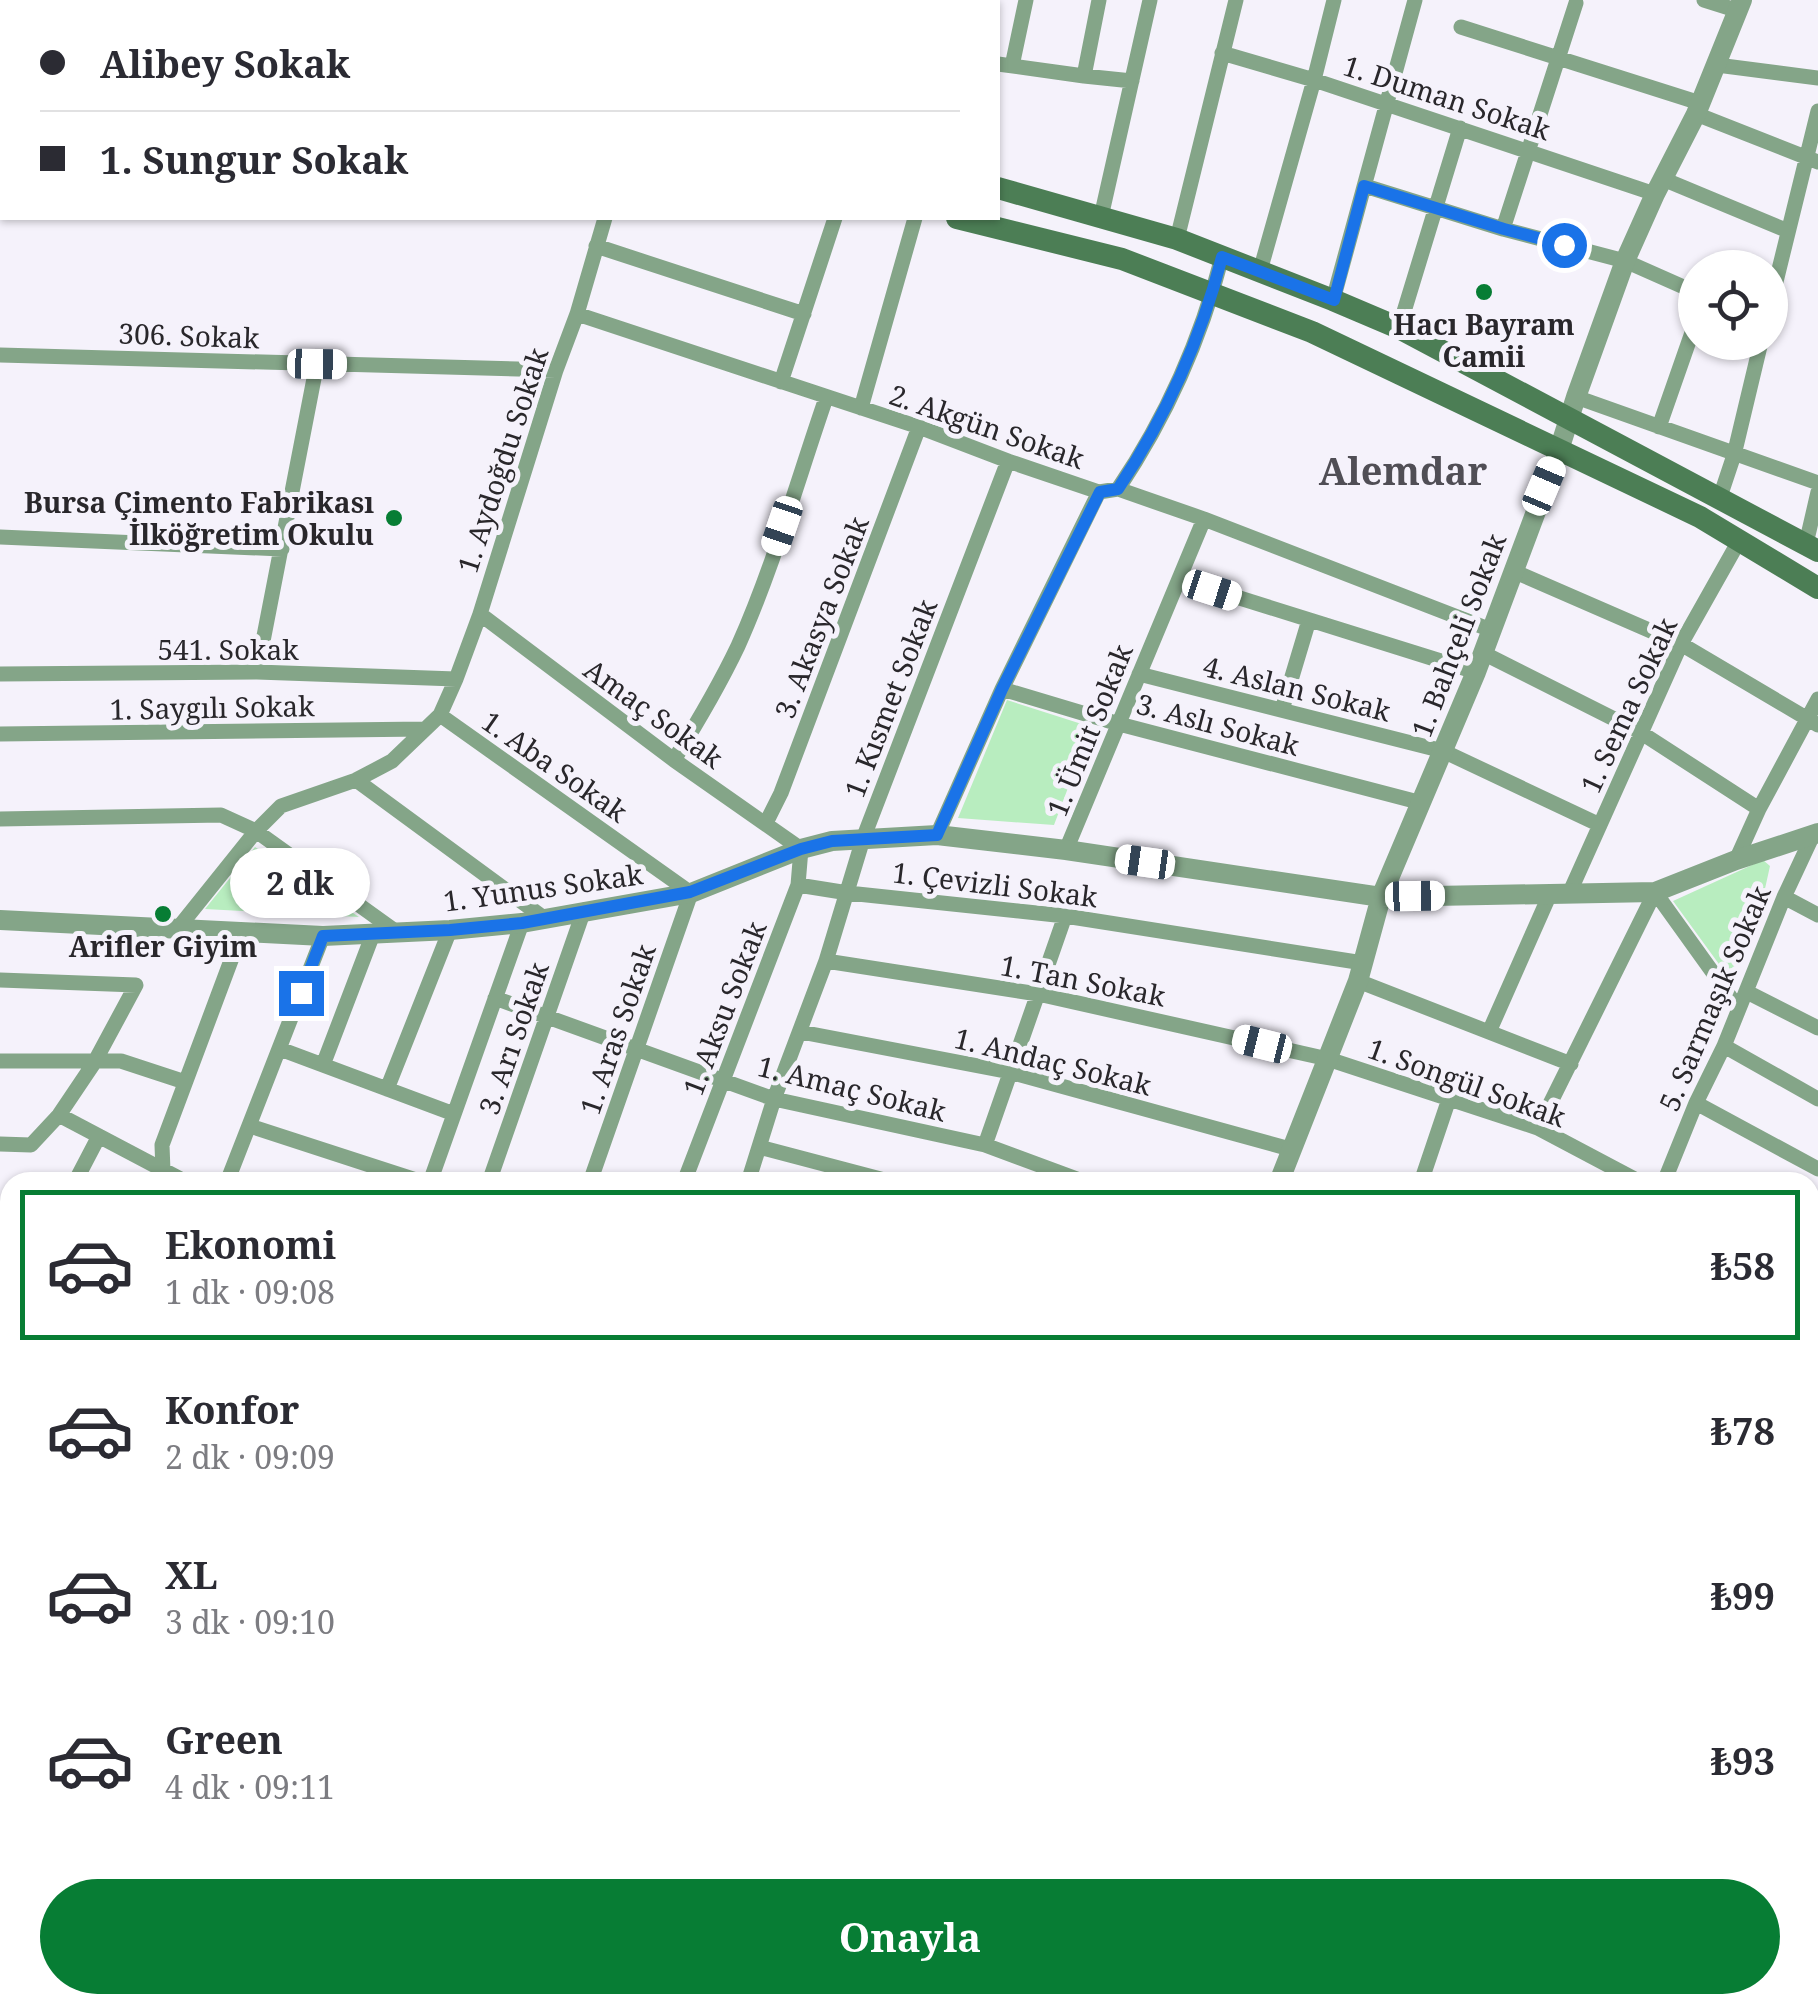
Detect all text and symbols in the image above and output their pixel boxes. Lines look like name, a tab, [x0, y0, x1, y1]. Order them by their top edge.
text: Alibey Sokak	[100, 37, 350, 89]
street label: 1. Duman Sokak	[1339, 46, 1556, 149]
text: 1. Sungur Sokak	[100, 133, 408, 185]
route start	[1542, 223, 1587, 268]
map controls	[1678, 250, 1788, 360]
button: locate	[1678, 250, 1788, 360]
marker: Hacı Bayram Camii	[1473, 281, 1495, 303]
place label: Hacı Bayram Camii	[1393, 305, 1575, 375]
street label: 306. Sokak	[118, 314, 261, 356]
street label: 1. Aydoğdu Sokak	[448, 342, 557, 577]
car	[287, 348, 347, 380]
street label: 2. Akgün Sokak	[885, 375, 1090, 477]
district label: Alemdar	[1319, 444, 1487, 496]
car	[1518, 453, 1570, 519]
place label: Bursa Çimento Fabrikası İlköğretim Okulu	[24, 483, 374, 553]
car	[758, 493, 806, 559]
marker: Bursa Çimento Fabrikası İlköğretim Okulu	[383, 507, 405, 529]
street label: 3. Akasya Sokak	[765, 510, 877, 723]
street label: 1. Bahçeli Sokak	[1402, 527, 1515, 742]
car	[1179, 566, 1245, 614]
street label: 1. Kısmet Sokak	[835, 593, 946, 803]
street label: 1. Sema Sokak	[1571, 611, 1686, 799]
street label: 541. Sokak	[157, 630, 299, 668]
street label: 1. Ümit Sokak	[1037, 638, 1141, 822]
street label: 4. Aslan Sokak	[1199, 646, 1395, 730]
street label: Amaç Sokak	[577, 650, 732, 777]
street label: 3. Aslı Sokak	[1132, 684, 1304, 764]
street label: 1. Saygılı Sokak	[109, 686, 315, 728]
street label: 1. Aba Sokak	[475, 702, 636, 831]
car	[1113, 843, 1177, 881]
callout: 2 dk	[231, 848, 371, 918]
street label: 1. Çevizli Sokak	[890, 853, 1100, 916]
street label: 1. Yunus Sokak	[441, 854, 646, 920]
text: 2 dk	[266, 861, 334, 904]
street label: 5. Sarmaşık Sokak	[1649, 879, 1779, 1117]
car	[1385, 880, 1445, 912]
marker: Arifler Giyim	[152, 903, 174, 925]
street label: 1. Aksu Sokak	[673, 915, 775, 1101]
place label: Arifler Giyim	[69, 927, 257, 965]
street label: 1. Aras Sokak	[570, 938, 664, 1119]
street label: 1. Tan Sokak	[997, 945, 1169, 1015]
street label: 3. Arı Sokak	[469, 956, 557, 1119]
route end	[279, 971, 324, 1016]
street label: 1. Andaç Sokak	[951, 1018, 1156, 1104]
car	[1229, 1022, 1295, 1066]
street label: 1. Songül Sokak	[1363, 1029, 1572, 1136]
street label: 1. Amaç Sokak	[754, 1046, 951, 1130]
text: Ekonomi	[165, 1218, 336, 1270]
icon: car	[45, 1220, 135, 1310]
text: ₺58	[1711, 1239, 1775, 1291]
text: 1 dk · 09:08	[165, 1270, 335, 1313]
text: Konfor	[165, 1383, 299, 1435]
icon: car	[45, 1385, 135, 1475]
text: ₺78	[1711, 1404, 1775, 1456]
text: 2 dk · 09:09	[165, 1435, 335, 1478]
text: XL	[165, 1548, 218, 1600]
icon: car	[45, 1550, 135, 1640]
text: ₺99	[1711, 1569, 1775, 1621]
text: 3 dk · 09:10	[165, 1600, 335, 1643]
text: Green	[165, 1713, 283, 1765]
icon: car	[45, 1715, 135, 1805]
text: ₺93	[1711, 1734, 1775, 1786]
text: 4 dk · 09:11	[165, 1765, 335, 1808]
button: Onayla	[40, 1879, 1780, 1994]

